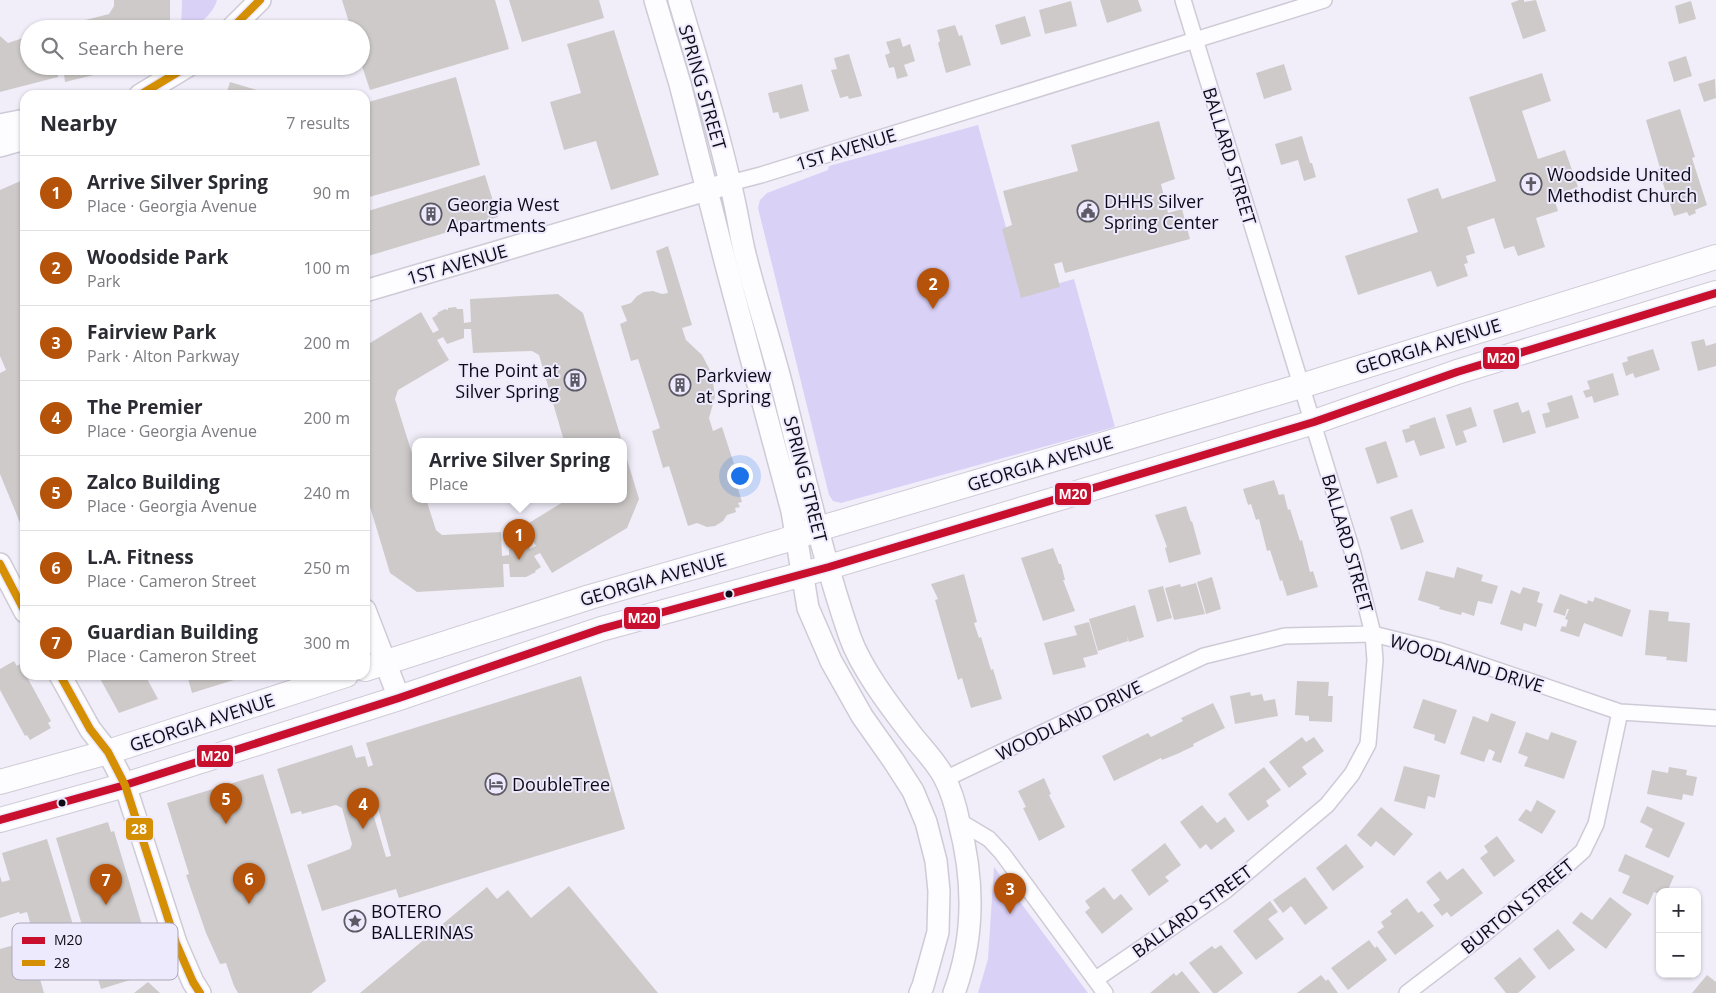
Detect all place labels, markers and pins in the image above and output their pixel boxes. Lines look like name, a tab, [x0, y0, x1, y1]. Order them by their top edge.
place label: Woodside United Methodist Church	[1547, 162, 1697, 207]
church icon: Woodside United Methodist Church	[1519, 172, 1543, 196]
place label: DHHS Silver Spring Center	[1104, 189, 1219, 234]
place label: Georgia West Apartments	[447, 192, 559, 237]
public building icon: DHHS Silver Spring Center	[1076, 199, 1100, 223]
building icon: Georgia West Apartments	[419, 202, 443, 226]
pin: 2	[917, 268, 949, 309]
place label: The Point at Silver Spring	[455, 358, 559, 403]
place label: Parkview at Spring	[696, 363, 771, 408]
building icon: The Point at Silver Spring	[563, 368, 587, 392]
building icon: Parkview at Spring	[668, 373, 692, 397]
pin: 1	[503, 519, 535, 560]
unlabelled marker	[724, 589, 734, 599]
hotel icon: DoubleTree	[484, 772, 508, 796]
place label: DoubleTree	[512, 772, 610, 796]
pin: 5	[210, 783, 242, 824]
pin: 4	[347, 788, 379, 829]
unlabelled marker	[57, 798, 67, 808]
pin: 6	[233, 863, 265, 904]
pin: 7	[90, 864, 122, 905]
pin: 3	[994, 873, 1026, 914]
place label: BOTERO BALLERINAS	[371, 899, 474, 944]
place icon: BOTERO BALLERINAS	[343, 909, 367, 933]

